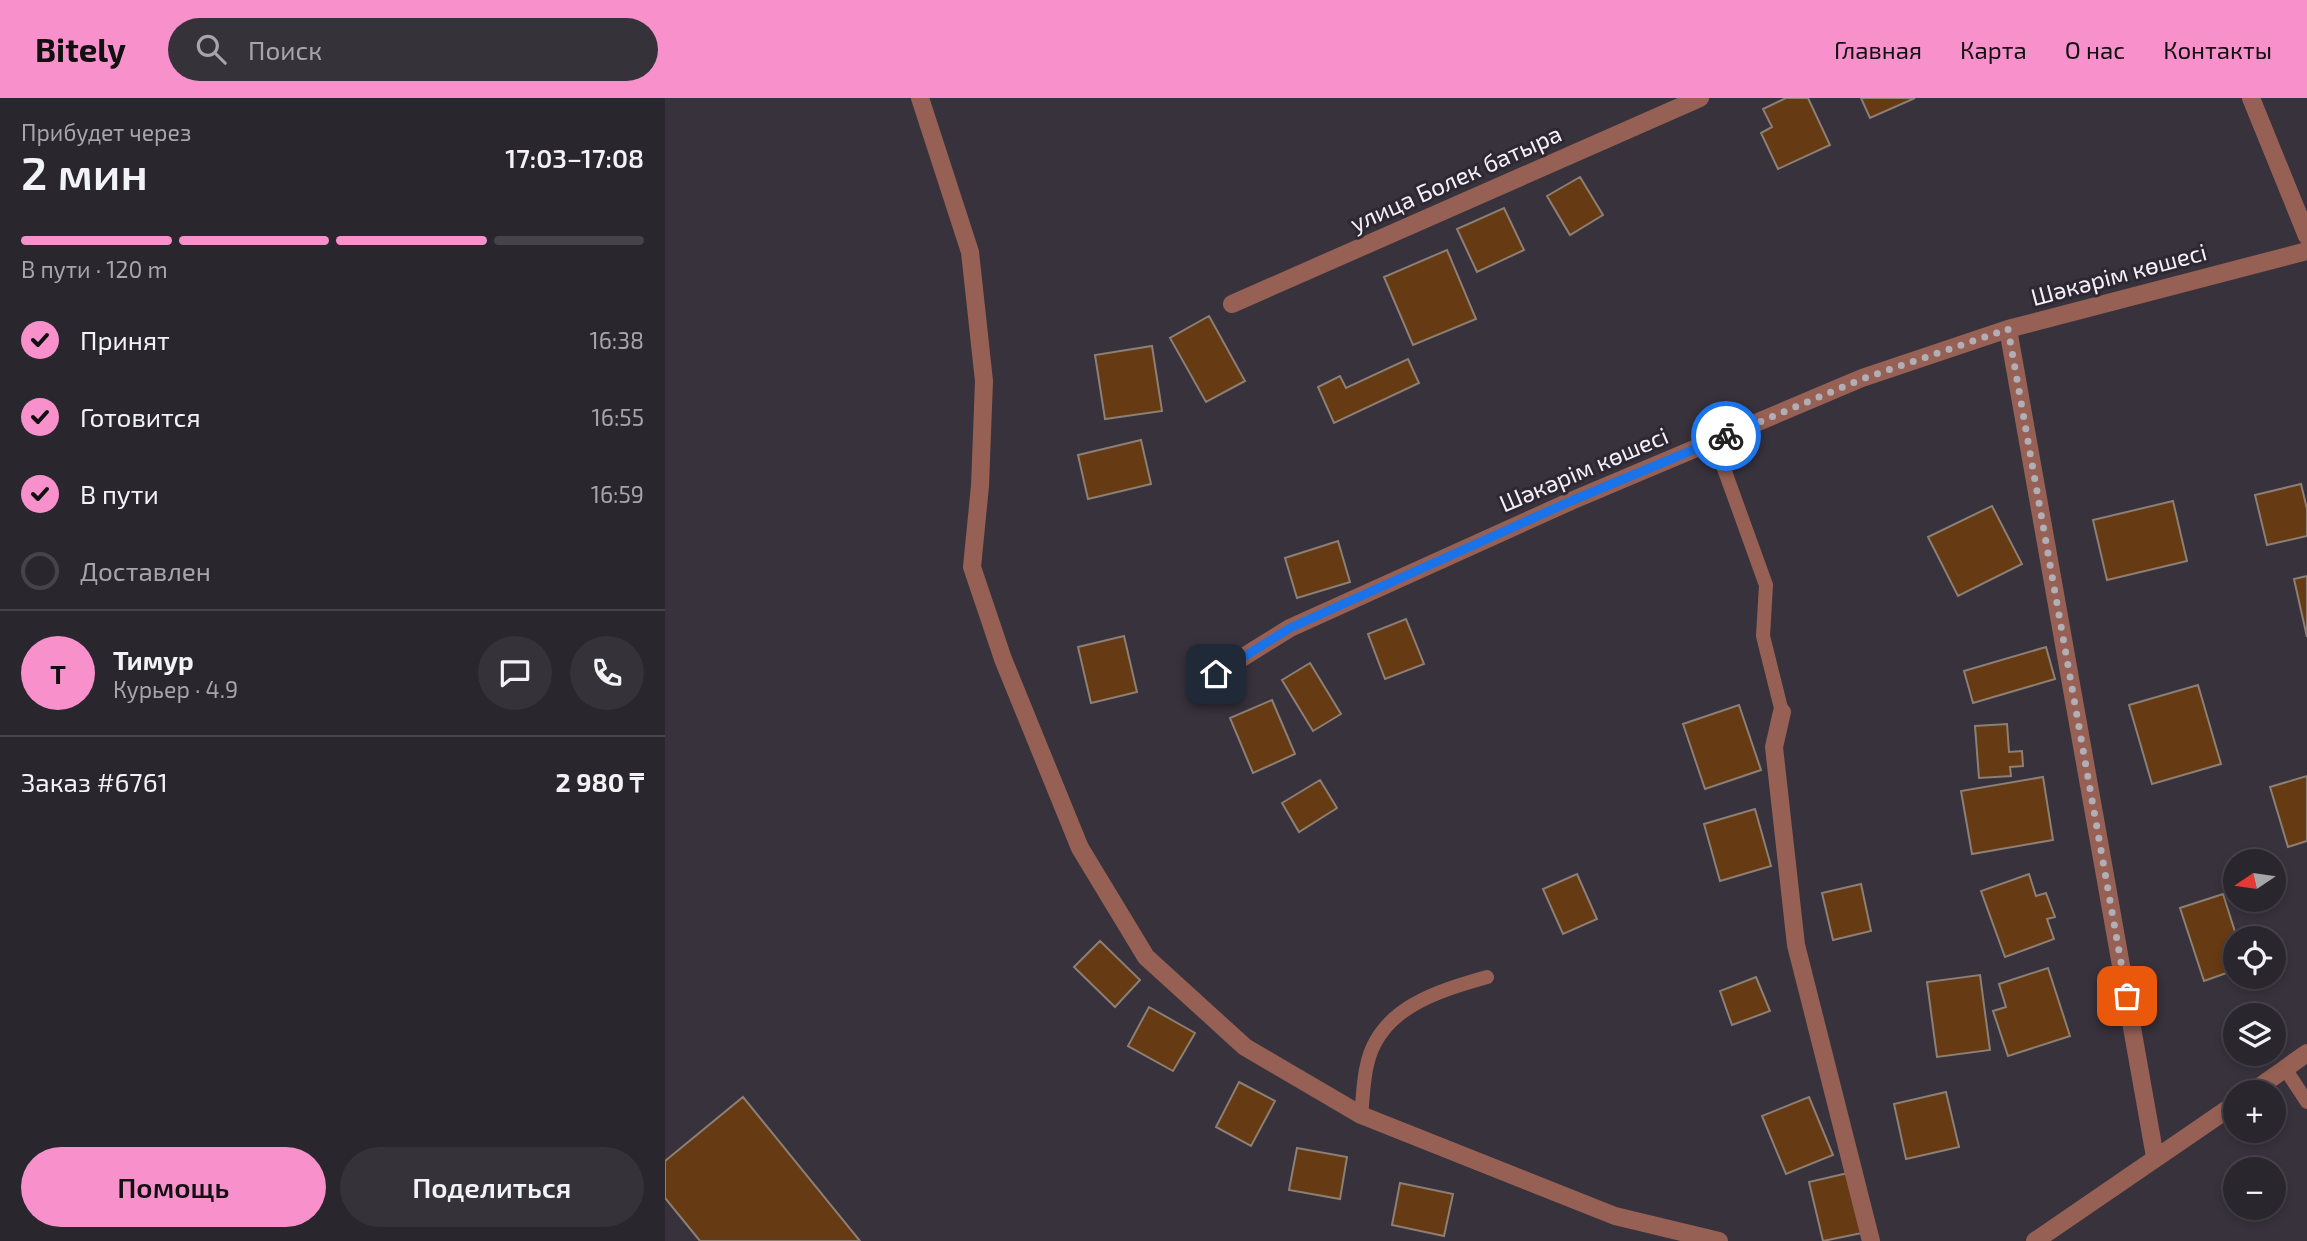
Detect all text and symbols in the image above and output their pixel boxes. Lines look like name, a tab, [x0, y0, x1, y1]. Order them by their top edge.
search box	[168, 18, 658, 81]
text: Bitely	[35, 29, 126, 69]
icon: search	[192, 30, 230, 68]
text: Поиск	[248, 34, 322, 65]
text: Главная	[1834, 35, 1922, 64]
text: Карта	[1960, 35, 2027, 64]
text: О нас	[2065, 35, 2125, 64]
text: Контакты	[2163, 35, 2272, 64]
text: Прибудет через	[21, 118, 191, 146]
street label: улица Болек батыра	[1345, 118, 1566, 238]
text: 17:03–17:08	[505, 142, 644, 173]
text: 2 мин	[21, 144, 148, 199]
street label: Шәкәрім көшесі	[2027, 236, 2210, 311]
text: В пути · 120 m	[21, 255, 168, 283]
icon: check	[21, 321, 59, 359]
text: Принят	[80, 324, 170, 355]
text: 16:38	[590, 326, 644, 354]
icon: check	[21, 398, 59, 436]
text: Готовится	[80, 401, 201, 432]
courier	[1691, 401, 1761, 471]
text: 16:55	[592, 403, 644, 431]
icon: bike	[1707, 417, 1745, 455]
street label: Шәкәрім көшесі	[1494, 420, 1672, 517]
icon: check	[21, 475, 59, 513]
text: В пути	[80, 478, 159, 509]
text: 16:59	[591, 480, 644, 508]
text: Доставлен	[80, 555, 211, 586]
button: chat	[478, 636, 552, 710]
button: phone	[570, 636, 644, 710]
text: Тимур	[113, 644, 194, 675]
pin	[1186, 644, 1246, 704]
icon: home	[1197, 655, 1235, 693]
text: Т	[50, 658, 66, 689]
text: Курьер · 4.9	[113, 675, 238, 703]
text: Заказ #6761	[21, 766, 168, 797]
text: 2 980 ₸	[556, 766, 644, 797]
north arrow	[2223, 849, 2285, 912]
map controls	[2223, 849, 2286, 1220]
button: locate	[2223, 926, 2286, 989]
pin	[2097, 966, 2157, 1026]
icon: bag	[2108, 977, 2146, 1015]
button: layers	[2223, 1003, 2286, 1066]
button: +	[2223, 1080, 2286, 1143]
button: Помощь	[21, 1147, 326, 1227]
button: Поделиться	[340, 1147, 644, 1227]
button: −	[2223, 1157, 2286, 1220]

